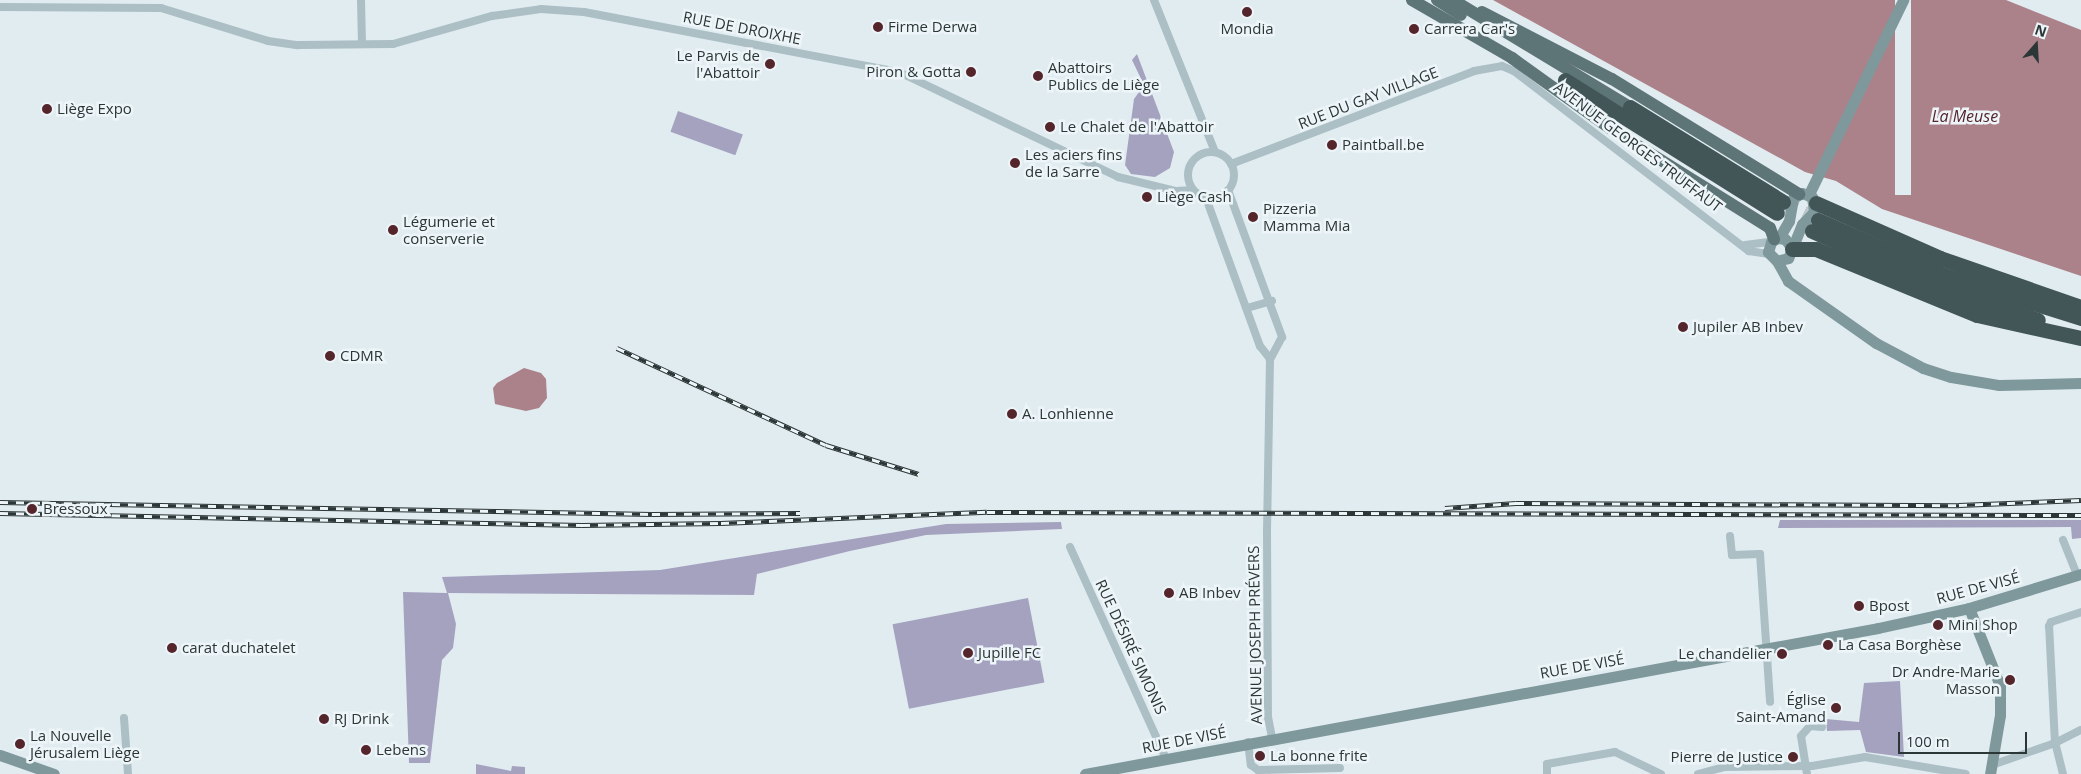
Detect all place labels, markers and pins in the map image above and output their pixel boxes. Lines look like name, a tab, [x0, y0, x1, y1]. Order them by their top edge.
marker: Mondia	[1241, 6, 1253, 18]
place label: Firme Derwa	[888, 18, 977, 36]
place label: Mondia	[1220, 20, 1274, 38]
place label: Carrera Car's	[1424, 20, 1515, 38]
marker: Firme Derwa	[872, 21, 884, 33]
marker: Carrera Car's	[1408, 23, 1420, 35]
place label: Le Parvis de l'Abattoir	[676, 46, 760, 81]
marker: Le Parvis de l'Abattoir	[764, 58, 776, 70]
place label: Abattoirs Publics de Liège	[1048, 58, 1159, 93]
place label: Piron & Gotta	[866, 63, 961, 81]
marker: Piron & Gotta	[965, 66, 977, 78]
marker: Abattoirs Publics de Liège	[1032, 70, 1044, 82]
place label: Liège Expo	[57, 100, 132, 118]
marker: Liège Expo	[41, 103, 53, 115]
place label: Le Chalet de l'Abattoir	[1060, 118, 1214, 136]
marker: Le Chalet de l'Abattoir	[1044, 121, 1056, 133]
place label: Paintball.be	[1342, 136, 1424, 154]
marker: Paintball.be	[1326, 139, 1338, 151]
place label: Les aciers fins de la Sarre	[1025, 145, 1122, 180]
marker: Les aciers fins de la Sarre	[1009, 157, 1021, 169]
place label: Liège Cash	[1157, 188, 1232, 206]
marker: Liège Cash	[1141, 191, 1153, 203]
place label: Pizzeria Mamma Mia	[1263, 199, 1350, 234]
marker: Pizzeria Mamma Mia	[1247, 211, 1259, 223]
place label: Légumerie et conserverie	[403, 212, 495, 247]
marker: Légumerie et conserverie	[387, 224, 399, 236]
place label: Jupiler AB Inbev	[1693, 318, 1803, 336]
marker: Jupiler AB Inbev	[1677, 321, 1689, 333]
place label: CDMR	[340, 347, 383, 365]
marker: CDMR	[324, 350, 336, 362]
place label: A. Lonhienne	[1022, 405, 1114, 423]
marker: A. Lonhienne	[1006, 408, 1018, 420]
place label: Bressoux	[43, 500, 108, 518]
marker: Bressoux	[25, 502, 39, 516]
place label: AB Inbev	[1179, 584, 1241, 602]
marker: AB Inbev	[1163, 587, 1175, 599]
place label: Bpost	[1869, 597, 1909, 615]
marker: Bpost	[1853, 600, 1865, 612]
place label: Mini Shop	[1948, 616, 2018, 634]
marker: Mini Shop	[1932, 619, 1944, 631]
place label: La Casa Borghèse	[1838, 636, 1961, 654]
place label: carat duchatelet	[182, 639, 296, 657]
marker: La Casa Borghèse	[1822, 639, 1834, 651]
marker: carat duchatelet	[166, 642, 178, 654]
place label: Jupille FC	[978, 644, 1041, 662]
place label: Le chandelier	[1678, 645, 1772, 663]
marker: Jupille FC	[962, 647, 974, 659]
marker: Le chandelier	[1776, 648, 1788, 660]
place label: Dr Andre-Marie Masson	[1892, 662, 2000, 697]
marker: Dr Andre-Marie Masson	[2004, 674, 2016, 686]
place label: Église Saint-Amand	[1736, 690, 1826, 725]
marker: Église Saint-Amand	[1830, 702, 1842, 714]
place label: RJ Drink	[334, 710, 389, 728]
marker: RJ Drink	[318, 713, 330, 725]
place label: La Nouvelle Jérusalem Liège	[30, 726, 140, 761]
marker: La Nouvelle Jérusalem Liège	[14, 738, 26, 750]
place label: Lebens	[376, 741, 426, 759]
marker: Lebens	[360, 744, 372, 756]
place label: La bonne frite	[1270, 747, 1368, 765]
place label: Pierre de Justice	[1671, 748, 1783, 766]
marker: La bonne frite	[1254, 750, 1266, 762]
marker: Pierre de Justice	[1787, 751, 1799, 763]

